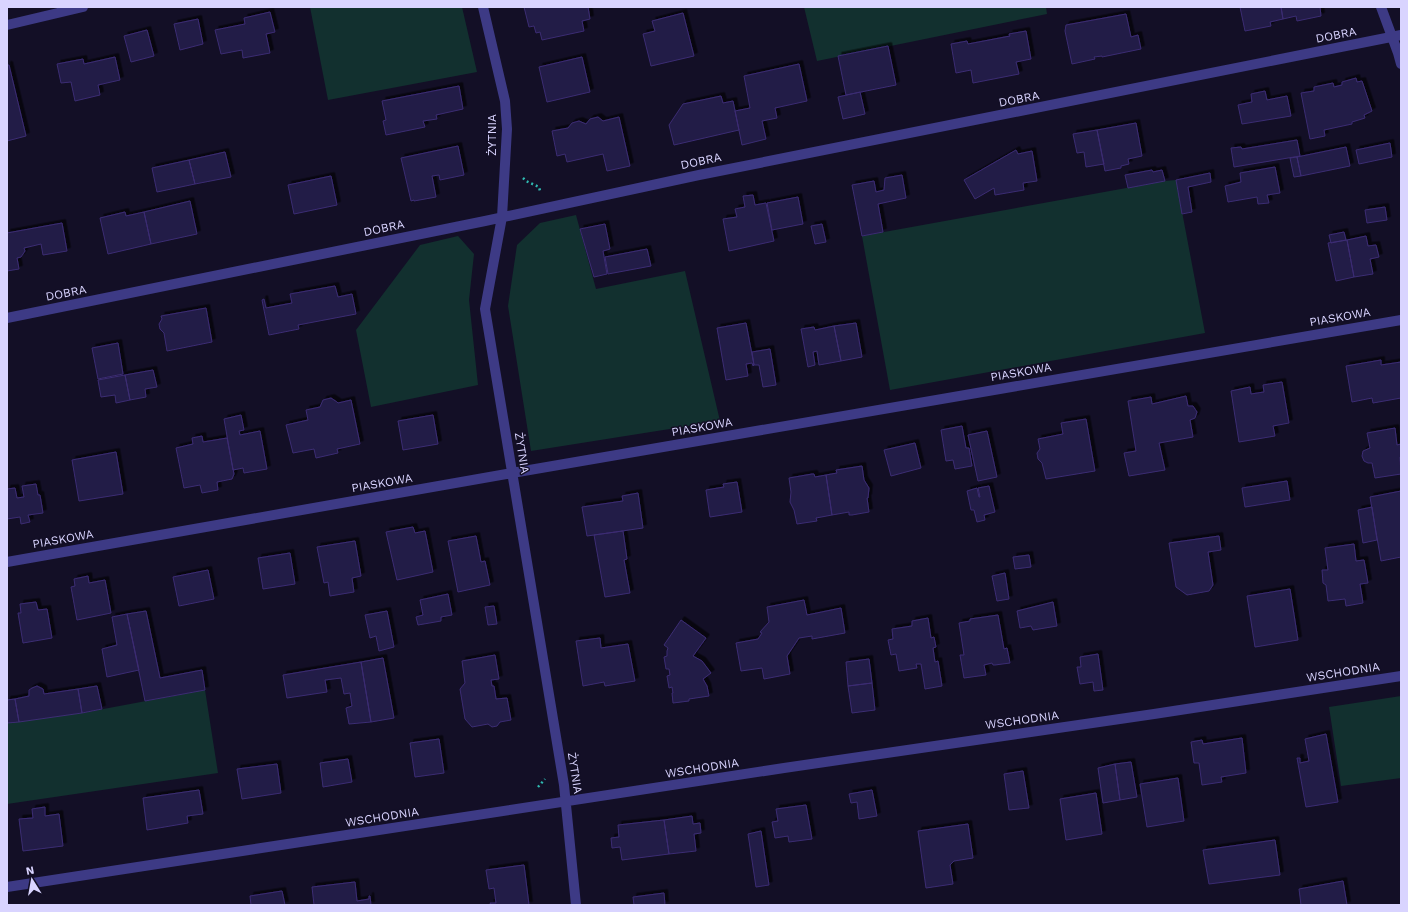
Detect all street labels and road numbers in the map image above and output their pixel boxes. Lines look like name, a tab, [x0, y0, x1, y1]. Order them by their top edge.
street label: DOBRA	[1314, 24, 1358, 46]
street label: DOBRA	[997, 88, 1041, 110]
street label: ŻYTNIA	[485, 114, 499, 156]
street label: DOBRA	[679, 150, 723, 172]
street label: DOBRA	[362, 217, 406, 239]
street label: DOBRA	[44, 282, 88, 304]
street label: PIASKOWA	[1308, 305, 1372, 329]
street label: PIASKOWA	[989, 360, 1053, 384]
street label: PIASKOWA	[670, 415, 734, 439]
street label: ŻYTNIA	[512, 431, 532, 475]
street label: PIASKOWA	[350, 471, 414, 495]
street label: PIASKOWA	[31, 527, 95, 551]
street label: WSCHODNIA	[1305, 659, 1381, 685]
street label: WSCHODNIA	[984, 708, 1060, 732]
street label: ŻYTNIA	[565, 751, 585, 795]
street label: WSCHODNIA	[664, 755, 740, 781]
street label: WSCHODNIA	[344, 804, 420, 830]

